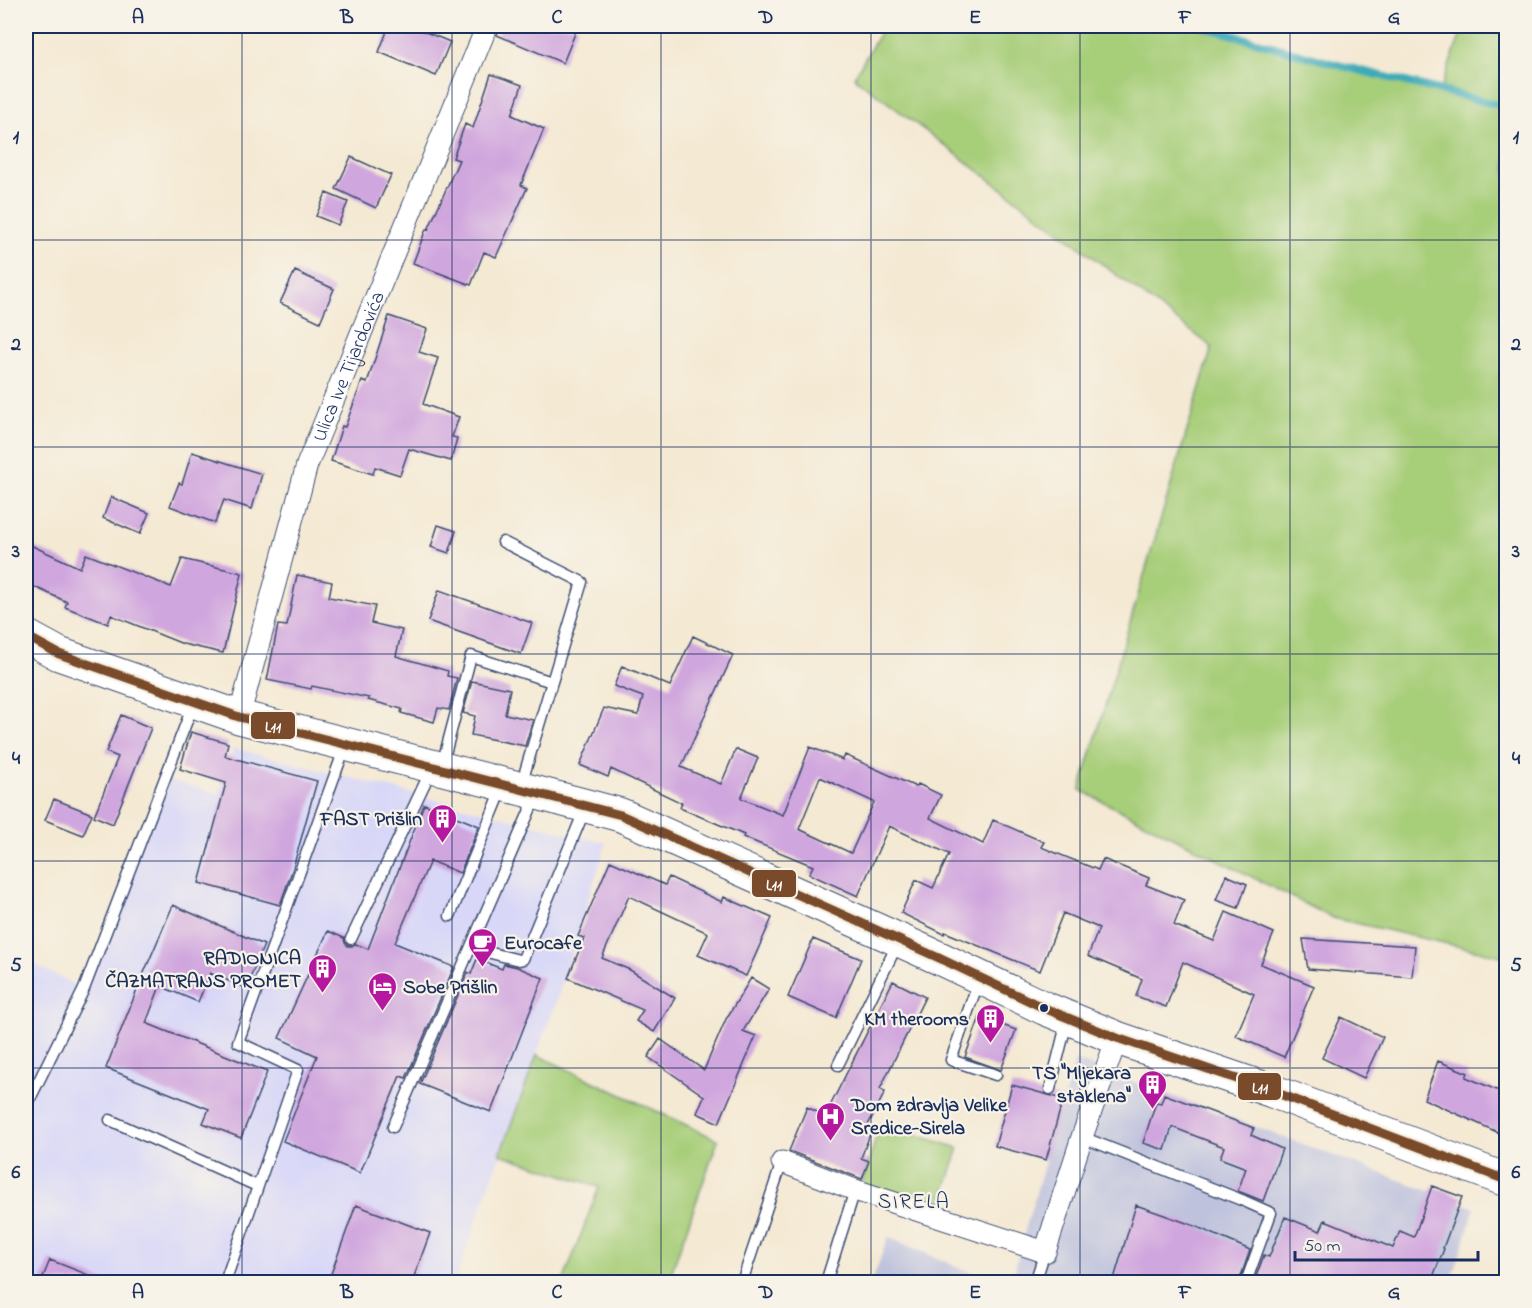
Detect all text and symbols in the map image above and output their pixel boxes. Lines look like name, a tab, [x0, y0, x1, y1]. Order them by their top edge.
text: A	[132, 4, 144, 33]
text: B	[339, 4, 354, 33]
text: C	[552, 4, 563, 33]
text: D	[758, 4, 773, 33]
text: E	[969, 4, 981, 33]
text: F	[1178, 4, 1192, 33]
text: G	[1388, 4, 1401, 33]
text: 1	[13, 124, 20, 153]
text: 1	[1513, 124, 1520, 153]
street label: Ulica Ive Tijardovića	[306, 287, 394, 447]
text: 2	[10, 331, 21, 360]
text: 2	[1510, 331, 1521, 360]
text: 3	[11, 538, 20, 567]
text: 3	[1511, 538, 1520, 567]
line badge: L11	[250, 711, 296, 740]
text: L11	[265, 716, 282, 740]
text: 4	[12, 745, 21, 774]
text: 4	[1512, 745, 1521, 774]
building icon: FAST Prišlin	[427, 802, 459, 844]
place label: FAST Prišlin	[319, 806, 422, 835]
line badge: L11	[751, 869, 797, 898]
text: L11	[766, 874, 783, 898]
cafe icon: Eurocafe	[467, 926, 499, 968]
place label: Eurocafe	[504, 930, 583, 959]
place label: RADIONICA ČAZMATRANS PROMET	[105, 945, 302, 997]
text: 5	[10, 952, 22, 981]
building icon: RADIONICA ČAZMATRANS PROMET	[306, 952, 338, 994]
text: 5	[1510, 952, 1522, 981]
hotel icon: Sobe Prišlin	[366, 970, 398, 1012]
place label: Sobe Prišlin	[403, 974, 497, 1003]
building icon: KM therooms	[974, 1002, 1006, 1044]
unlabelled marker	[1038, 1002, 1050, 1014]
place label: KM therooms	[864, 1006, 969, 1035]
place label: TS "Mljekara staklena"	[1032, 1060, 1131, 1112]
building icon: TS "Mljekara staklena"	[1136, 1068, 1168, 1110]
line badge: L11	[1237, 1072, 1282, 1101]
text: L11	[1252, 1077, 1269, 1101]
place label: Dom zdravlja Velike Sredice-Sirela	[850, 1092, 1008, 1144]
hospital icon: Dom zdravlja Velike Sredice-Sirela	[814, 1100, 846, 1142]
text: 6	[12, 1159, 21, 1188]
text: 6	[1512, 1159, 1521, 1188]
district label: SIRELA	[878, 1188, 950, 1218]
scale bar	[1295, 1224, 1478, 1262]
text: 50 m	[1304, 1234, 1341, 1260]
text: A	[132, 1279, 144, 1308]
text: B	[339, 1279, 354, 1308]
text: C	[552, 1279, 563, 1308]
text: D	[758, 1279, 773, 1308]
text: E	[969, 1279, 981, 1308]
text: F	[1178, 1279, 1192, 1308]
text: G	[1388, 1279, 1401, 1308]

